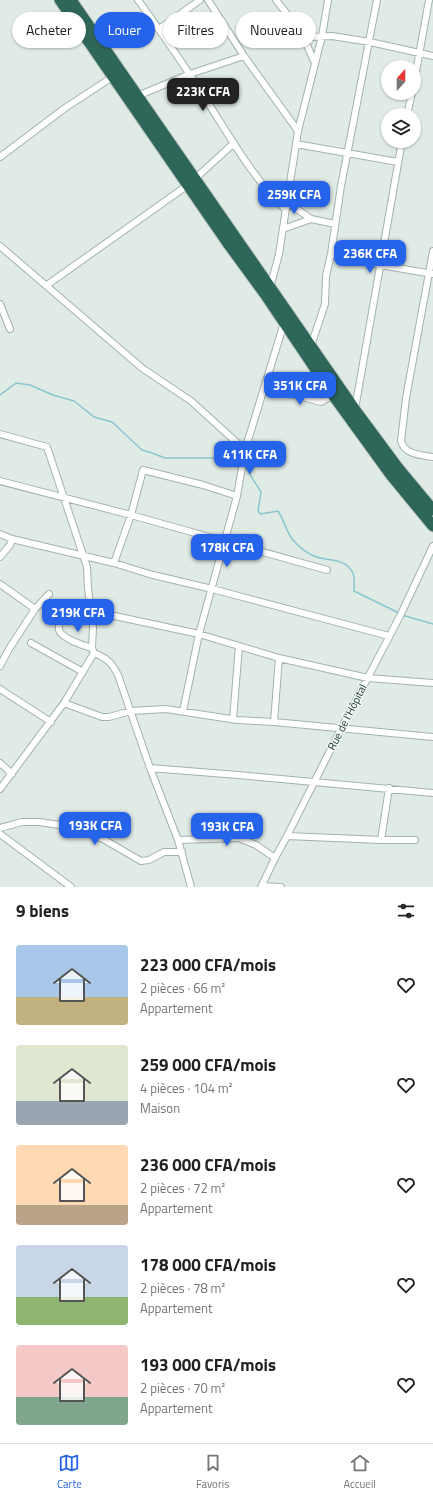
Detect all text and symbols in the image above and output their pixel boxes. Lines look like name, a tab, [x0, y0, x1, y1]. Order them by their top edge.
chip: Acheter	[12, 12, 86, 48]
chip: Louer	[94, 12, 155, 48]
chip: Filtres	[163, 12, 228, 48]
chip: Nouveau	[236, 12, 316, 48]
north arrow	[381, 60, 421, 100]
map controls	[381, 60, 421, 148]
pin: 223K CFA	[162, 78, 244, 112]
text: 223K CFA	[176, 81, 230, 101]
button: layers	[381, 108, 421, 148]
pin: 259K CFA	[253, 181, 335, 215]
text: 259K CFA	[267, 184, 321, 204]
pin: 236K CFA	[329, 240, 411, 274]
text: 236K CFA	[343, 243, 397, 263]
pin: 351K CFA	[259, 372, 341, 406]
text: 351K CFA	[273, 375, 327, 395]
pin: 411K CFA	[209, 441, 291, 475]
text: 411K CFA	[223, 444, 277, 464]
pin: 178K CFA	[186, 534, 268, 568]
text: 178K CFA	[200, 537, 254, 557]
pin: 219K CFA	[37, 599, 119, 633]
text: 219K CFA	[51, 602, 105, 622]
street label: Rue de l'Hôpital	[323, 681, 371, 753]
pin: 193K CFA	[54, 812, 136, 846]
pin: 193K CFA	[186, 813, 268, 847]
text: 193K CFA	[68, 815, 122, 835]
text: 193K CFA	[200, 816, 254, 836]
text: 9 biens	[16, 898, 69, 924]
icon: filters	[395, 900, 417, 922]
text: 223 000 CFA/mois	[140, 952, 276, 978]
icon: home	[48, 961, 96, 1009]
icon: heart	[395, 974, 417, 996]
text: 2 pièces · 66 m²	[140, 978, 225, 998]
text: Appartement	[140, 998, 213, 1018]
text: 259 000 CFA/mois	[140, 1052, 276, 1078]
icon: home	[48, 1061, 96, 1109]
icon: heart	[395, 1074, 417, 1096]
text: 4 pièces · 104 m²	[140, 1078, 232, 1098]
text: Maison	[140, 1098, 180, 1118]
text: 236 000 CFA/mois	[140, 1152, 276, 1178]
icon: home	[48, 1161, 96, 1209]
icon: heart	[395, 1174, 417, 1196]
text: 2 pièces · 72 m²	[140, 1178, 225, 1198]
text: Appartement	[140, 1198, 213, 1218]
text: 178 000 CFA/mois	[140, 1252, 276, 1278]
icon: home	[48, 1261, 96, 1309]
icon: heart	[395, 1274, 417, 1296]
text: 2 pièces · 78 m²	[140, 1278, 225, 1298]
text: Appartement	[140, 1298, 213, 1318]
text: 193 000 CFA/mois	[140, 1352, 276, 1378]
icon: home	[48, 1361, 96, 1409]
icon: heart	[395, 1374, 417, 1396]
text: 2 pièces · 70 m²	[140, 1378, 225, 1398]
text: Appartement	[140, 1398, 213, 1418]
tab: Carte	[57, 1452, 82, 1492]
tab: Favoris	[196, 1452, 229, 1492]
tab: Accueil	[343, 1452, 376, 1492]

